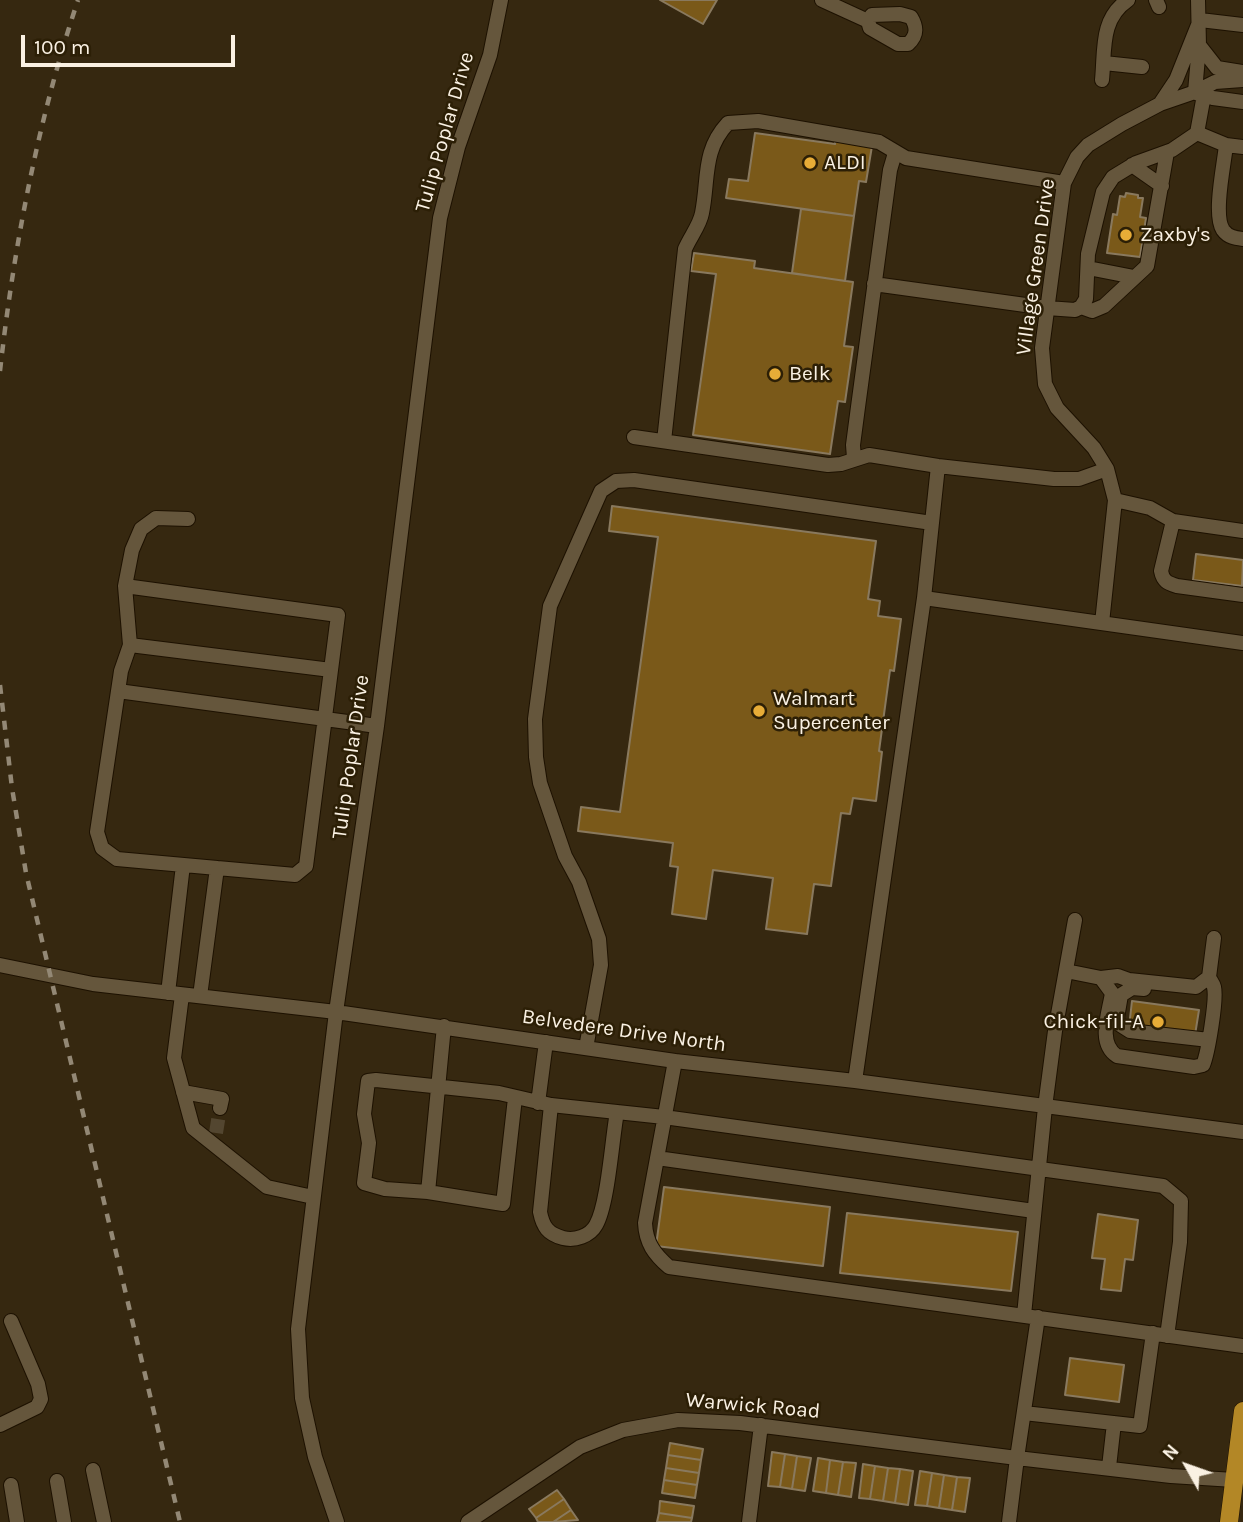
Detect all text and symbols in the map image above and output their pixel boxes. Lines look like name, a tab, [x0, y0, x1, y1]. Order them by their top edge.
scale bar	[24, 21, 238, 65]
text: 100 m	[34, 35, 91, 59]
street label: Tulip Poplar Drive	[410, 49, 480, 215]
place label: ALDI	[824, 150, 866, 176]
marker: ALDI	[802, 155, 818, 171]
street label: Village Green Drive	[1011, 177, 1061, 357]
place label: Zaxby's	[1140, 222, 1211, 248]
marker: Zaxby's	[1118, 227, 1134, 243]
place label: Belk	[789, 361, 831, 387]
marker: Belk	[767, 366, 783, 382]
street label: Tulip Poplar Drive	[327, 673, 375, 841]
place label: Walmart Supercenter	[773, 686, 890, 736]
marker: Walmart Supercenter	[751, 703, 767, 719]
street label: Belvedere Drive North	[520, 1004, 728, 1058]
place label: Chick-fil-A	[1044, 1009, 1144, 1035]
marker: Chick-fil-A	[1150, 1014, 1166, 1030]
street label: Warwick Road	[685, 1388, 821, 1424]
north arrow	[1152, 1431, 1222, 1501]
text: N	[1158, 1440, 1184, 1465]

